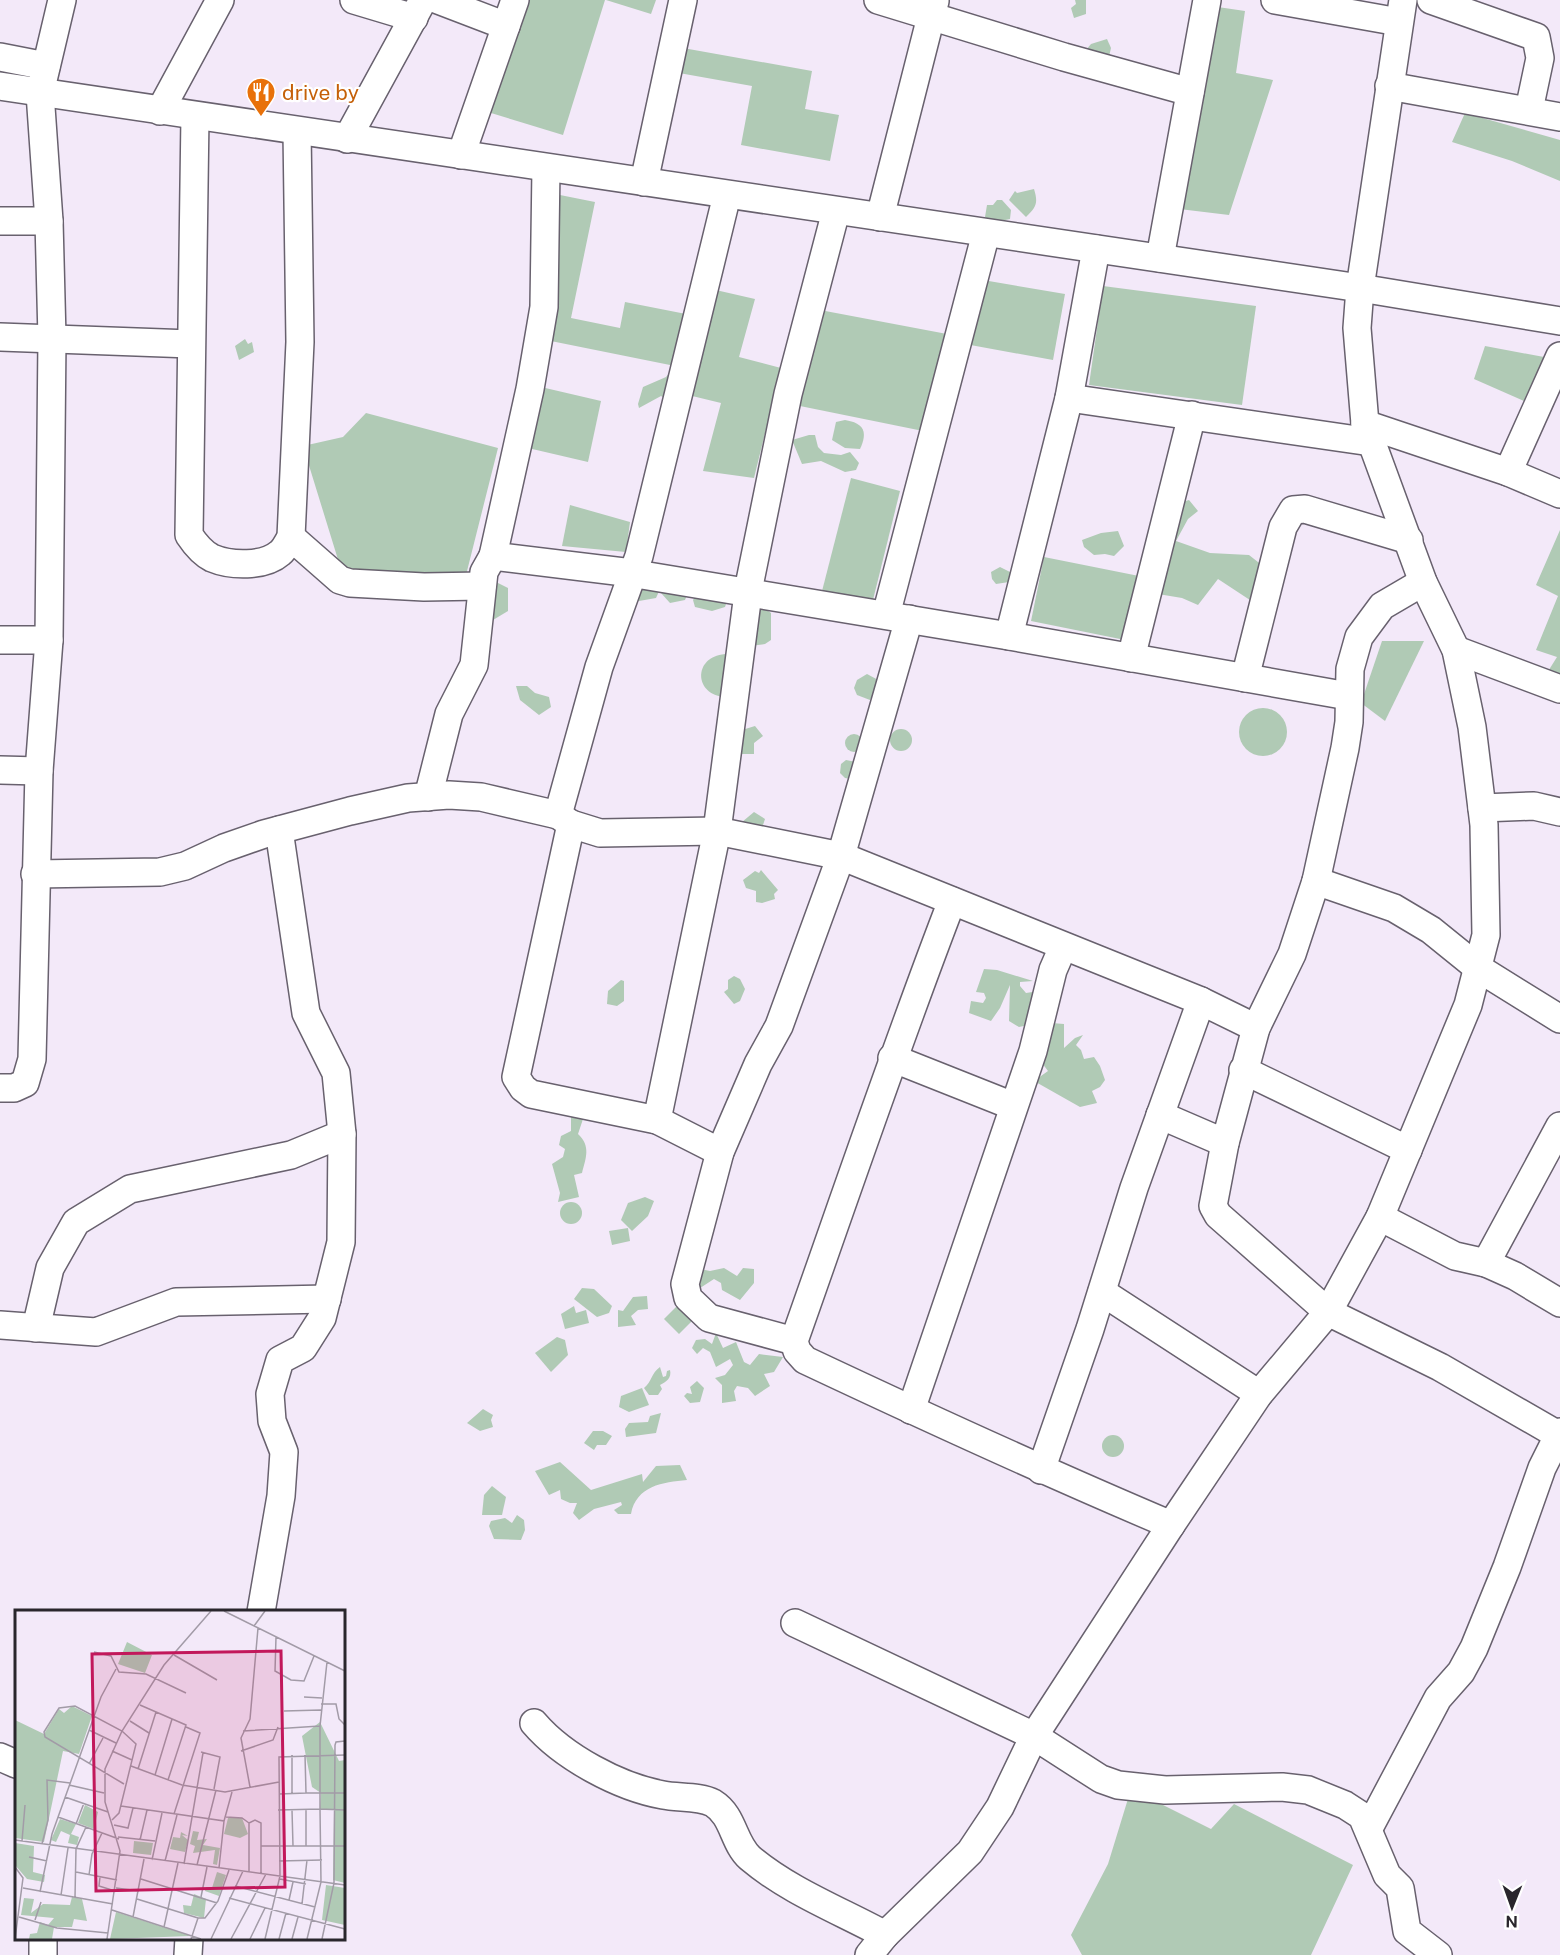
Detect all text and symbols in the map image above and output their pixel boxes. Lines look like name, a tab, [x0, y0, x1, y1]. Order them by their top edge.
restaurant icon: drive by	[245, 76, 277, 118]
place label: drive by	[282, 80, 359, 105]
inset map	[15, 1610, 345, 1940]
north arrow	[1482, 1877, 1542, 1937]
text: N	[1505, 1912, 1518, 1931]

